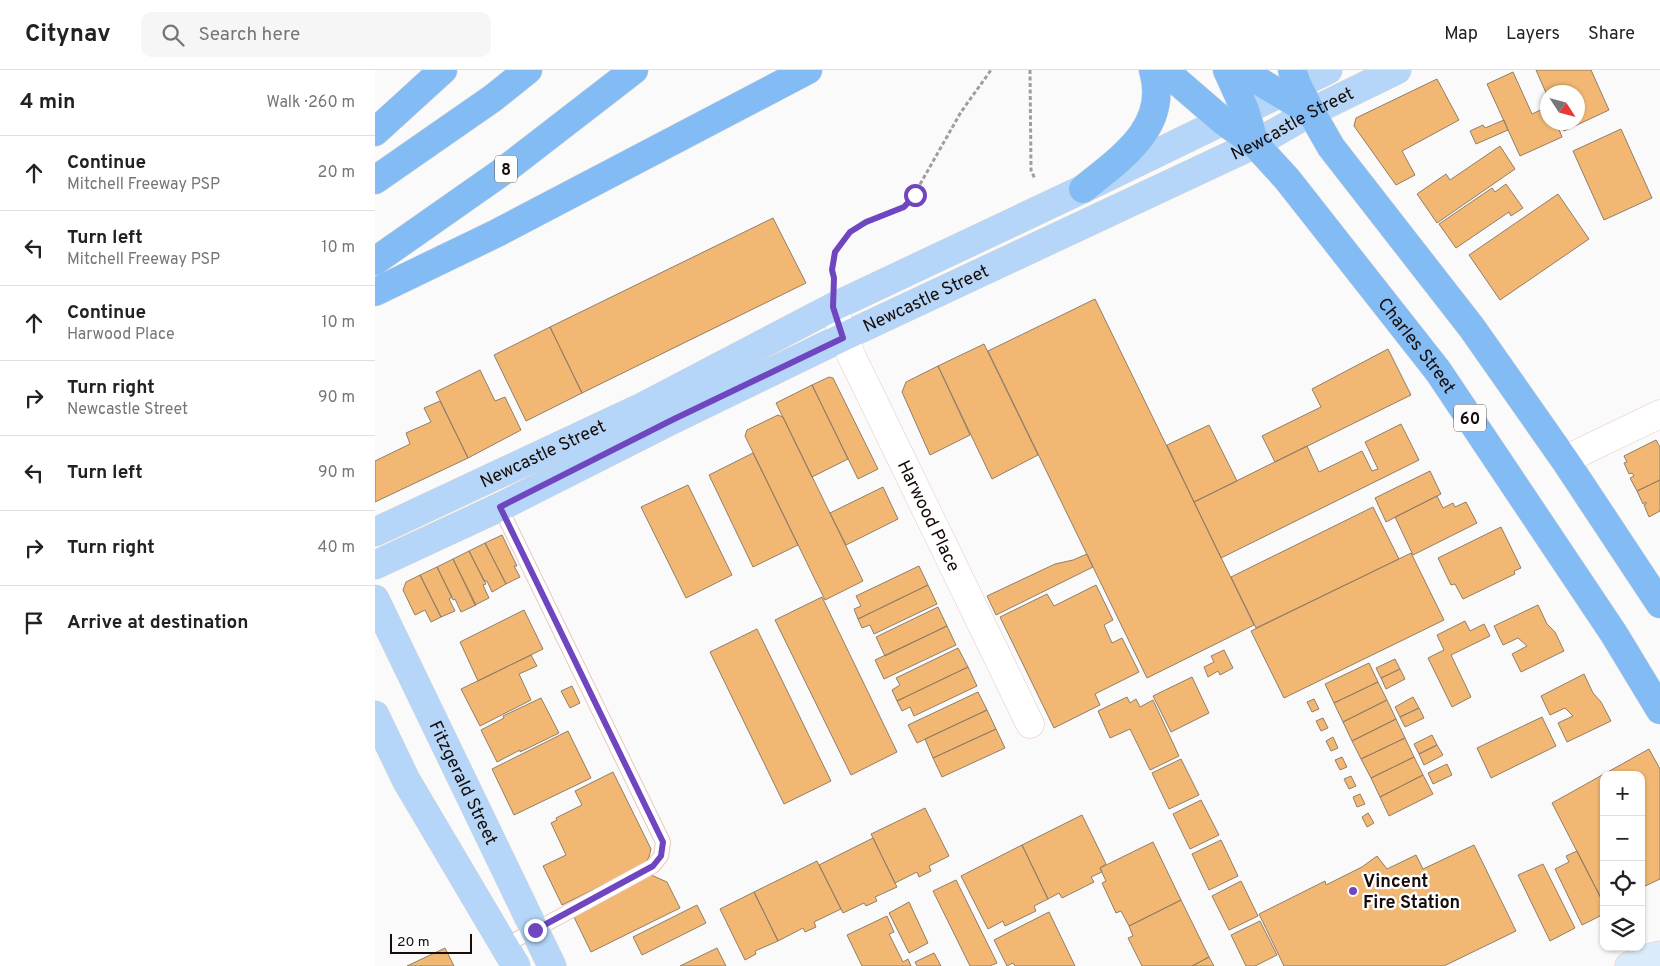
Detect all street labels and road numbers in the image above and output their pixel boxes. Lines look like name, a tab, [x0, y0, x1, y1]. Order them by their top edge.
street label: Newcastle Street	[1227, 83, 1358, 167]
road number: 8	[495, 156, 517, 182]
street label: Newcastle Street	[860, 260, 993, 339]
street label: Charles Street	[1372, 294, 1460, 399]
road number: 60	[1454, 404, 1486, 432]
street label: Newcastle Street	[477, 416, 610, 494]
street label: Harwood Place	[891, 457, 964, 576]
street label: Fitzgerald Street	[423, 718, 502, 849]

